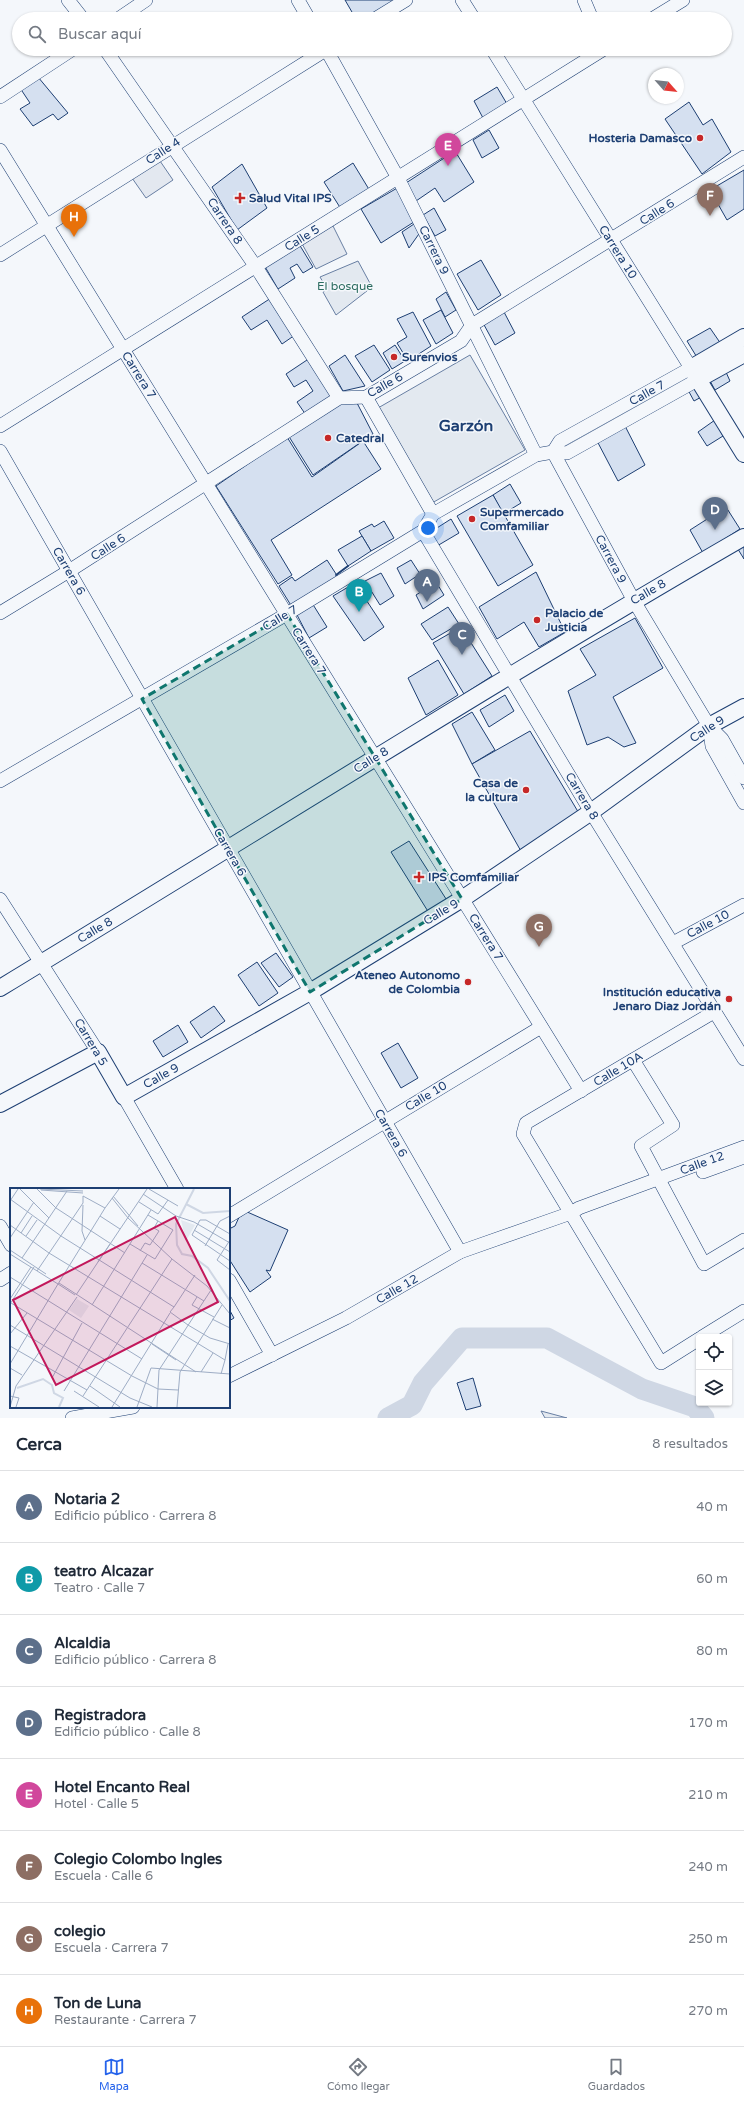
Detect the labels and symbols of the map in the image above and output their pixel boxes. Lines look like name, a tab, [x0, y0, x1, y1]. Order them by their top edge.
north arrow	[648, 68, 684, 104]
place label: Hosteria Damasco	[589, 131, 692, 145]
pin: E	[435, 133, 461, 166]
marker: Hosteria Damasco	[695, 133, 705, 143]
street label: Calle 4	[143, 134, 183, 167]
pin: F	[697, 183, 723, 216]
place label: Salud Vital IPS	[249, 191, 332, 205]
marker: Salud Vital IPS	[234, 192, 246, 204]
street label: Carrera 8	[204, 195, 246, 247]
street label: Calle 6	[637, 196, 677, 228]
pin: H	[61, 204, 87, 237]
street label: Calle 5	[282, 222, 322, 254]
street label: Carrera 9	[416, 223, 452, 277]
street label: Carrera 10	[596, 223, 640, 282]
park label: El bosque	[317, 279, 373, 293]
street label: Carrera 7	[119, 349, 159, 401]
place label: Surenvios	[402, 350, 458, 364]
marker: Surenvios	[389, 352, 399, 362]
street label: Calle 6	[365, 370, 405, 400]
street label: Calle 7	[627, 378, 667, 408]
district label: Garzón	[439, 416, 493, 436]
place label: Catedral	[336, 431, 384, 445]
marker: Catedral	[323, 433, 333, 443]
pin: D	[702, 497, 728, 530]
place label: Supermercado Comfamiliar	[480, 505, 564, 533]
marker: Supermercado Comfamiliar	[467, 514, 477, 524]
your location	[418, 518, 438, 538]
street label: Calle 6	[88, 531, 128, 563]
street label: Carrera 9	[592, 532, 630, 586]
street label: Carrera 6	[50, 545, 88, 597]
pin: A	[414, 569, 440, 602]
street label: Calle 8	[628, 576, 668, 608]
pin: B	[346, 579, 372, 612]
street label: Calle 7	[260, 602, 300, 634]
place label: Palacio de Justicia	[544, 606, 604, 634]
marker: Palacio de Justicia	[532, 615, 542, 625]
pin: C	[449, 622, 475, 655]
street label: Carrera 7	[289, 625, 329, 677]
street label: Calle 9	[687, 713, 727, 745]
street label: Calle 8	[351, 744, 391, 776]
street label: Carrera 8	[562, 770, 602, 822]
place label: Casa de la cultura	[465, 776, 518, 804]
marker: Casa de la cultura	[521, 785, 531, 795]
street label: Carrera 6	[211, 826, 249, 878]
place label: IPS Comfamiliar	[428, 870, 519, 884]
marker: IPS Comfamiliar	[413, 871, 425, 883]
street label: Calle 9	[421, 896, 461, 928]
street label: Calle 10	[684, 907, 732, 941]
street label: Carrera 7	[466, 911, 506, 963]
street label: Calle 8	[75, 914, 115, 946]
pin: G	[526, 914, 552, 947]
place label: Ateneo Autonomo de Colombia	[355, 968, 460, 996]
marker: Ateneo Autonomo de Colombia	[463, 977, 473, 987]
place label: Institución educativa Jenaro Diaz Jordán	[603, 985, 721, 1013]
marker: Institución educativa Jenaro Diaz Jordán	[724, 994, 734, 1004]
street label: Carrera 5	[71, 1016, 111, 1068]
street label: Calle 10A	[591, 1049, 645, 1089]
street label: Calle 9	[141, 1061, 181, 1091]
street label: Calle 10	[403, 1078, 450, 1114]
street label: Carrera 6	[372, 1107, 410, 1159]
street label: Calle 12	[678, 1149, 726, 1177]
inset map	[10, 1188, 230, 1408]
street label: Calle 12	[374, 1271, 420, 1307]

